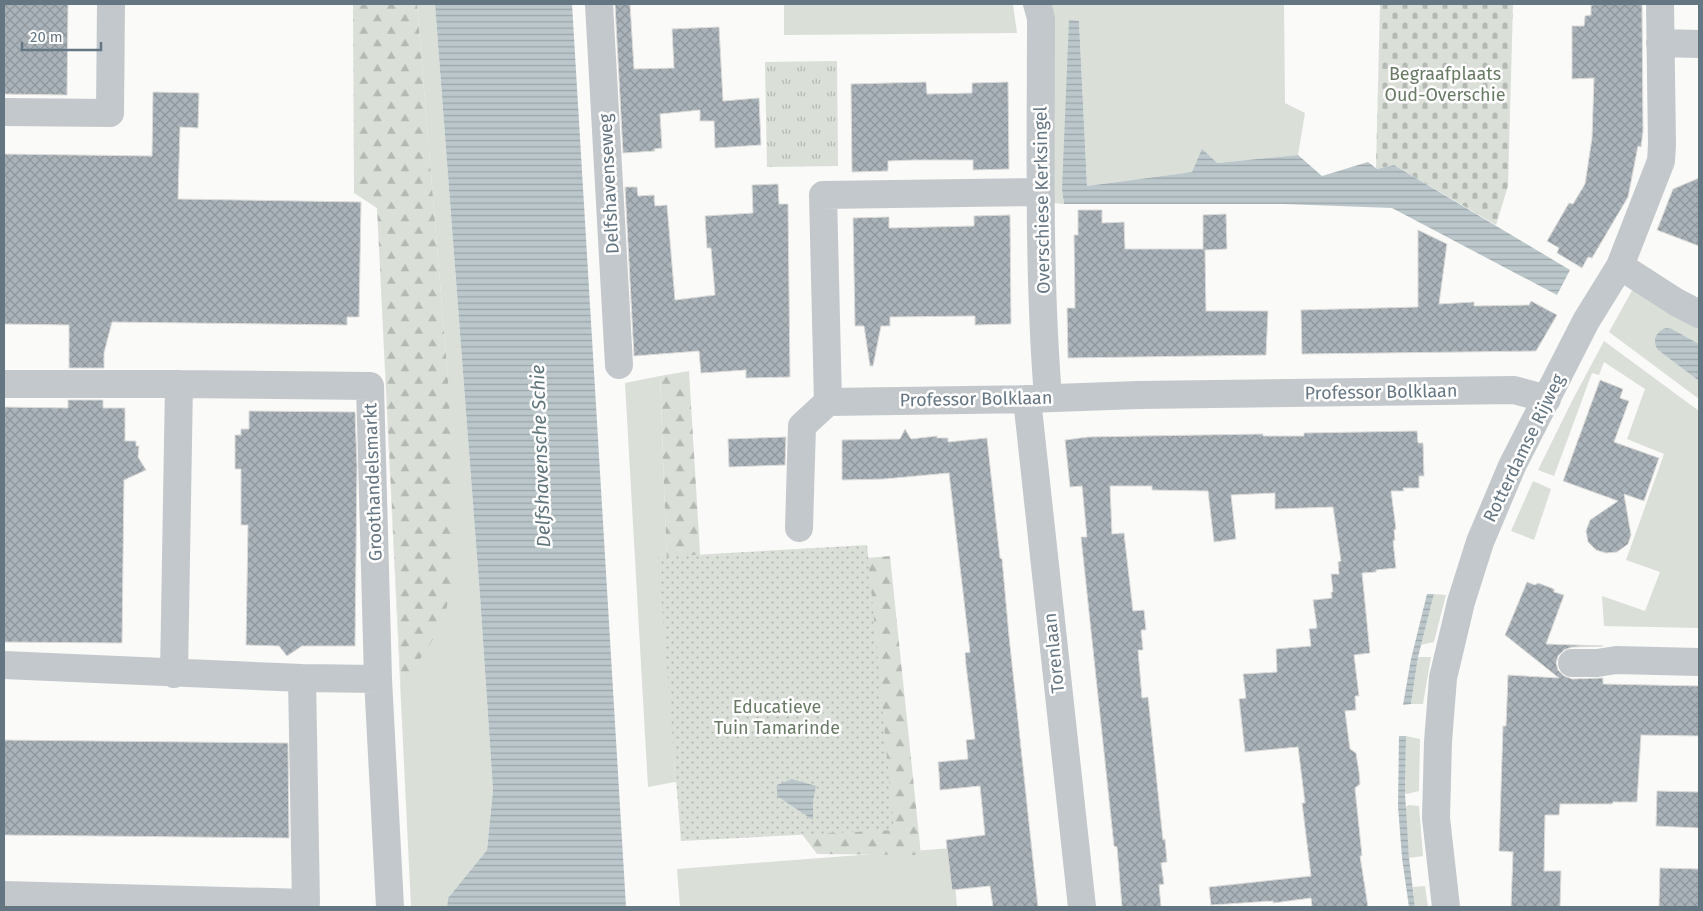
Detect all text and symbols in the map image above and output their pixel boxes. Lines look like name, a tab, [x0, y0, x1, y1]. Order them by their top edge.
scale bar	[22, 20, 101, 52]
text: 20 m	[30, 28, 63, 46]
park label: Begraafplaats Oud-Overschie	[1384, 63, 1506, 106]
street label: Overschiese Kerksingel	[1029, 106, 1055, 294]
street label: Delfshavenseweg	[594, 113, 624, 255]
water label: Delfshavensche Schie	[526, 364, 555, 548]
street label: Rotterdamse Rijweg	[1479, 370, 1570, 526]
street label: Professor Bolklaan	[1304, 380, 1458, 404]
street label: Professor Bolklaan	[899, 387, 1053, 411]
street label: Groothandelsmarkt	[359, 402, 387, 561]
street label: Torenlaan	[1039, 612, 1069, 694]
park label: Educatieve Tuin Tamarinde	[714, 696, 840, 739]

